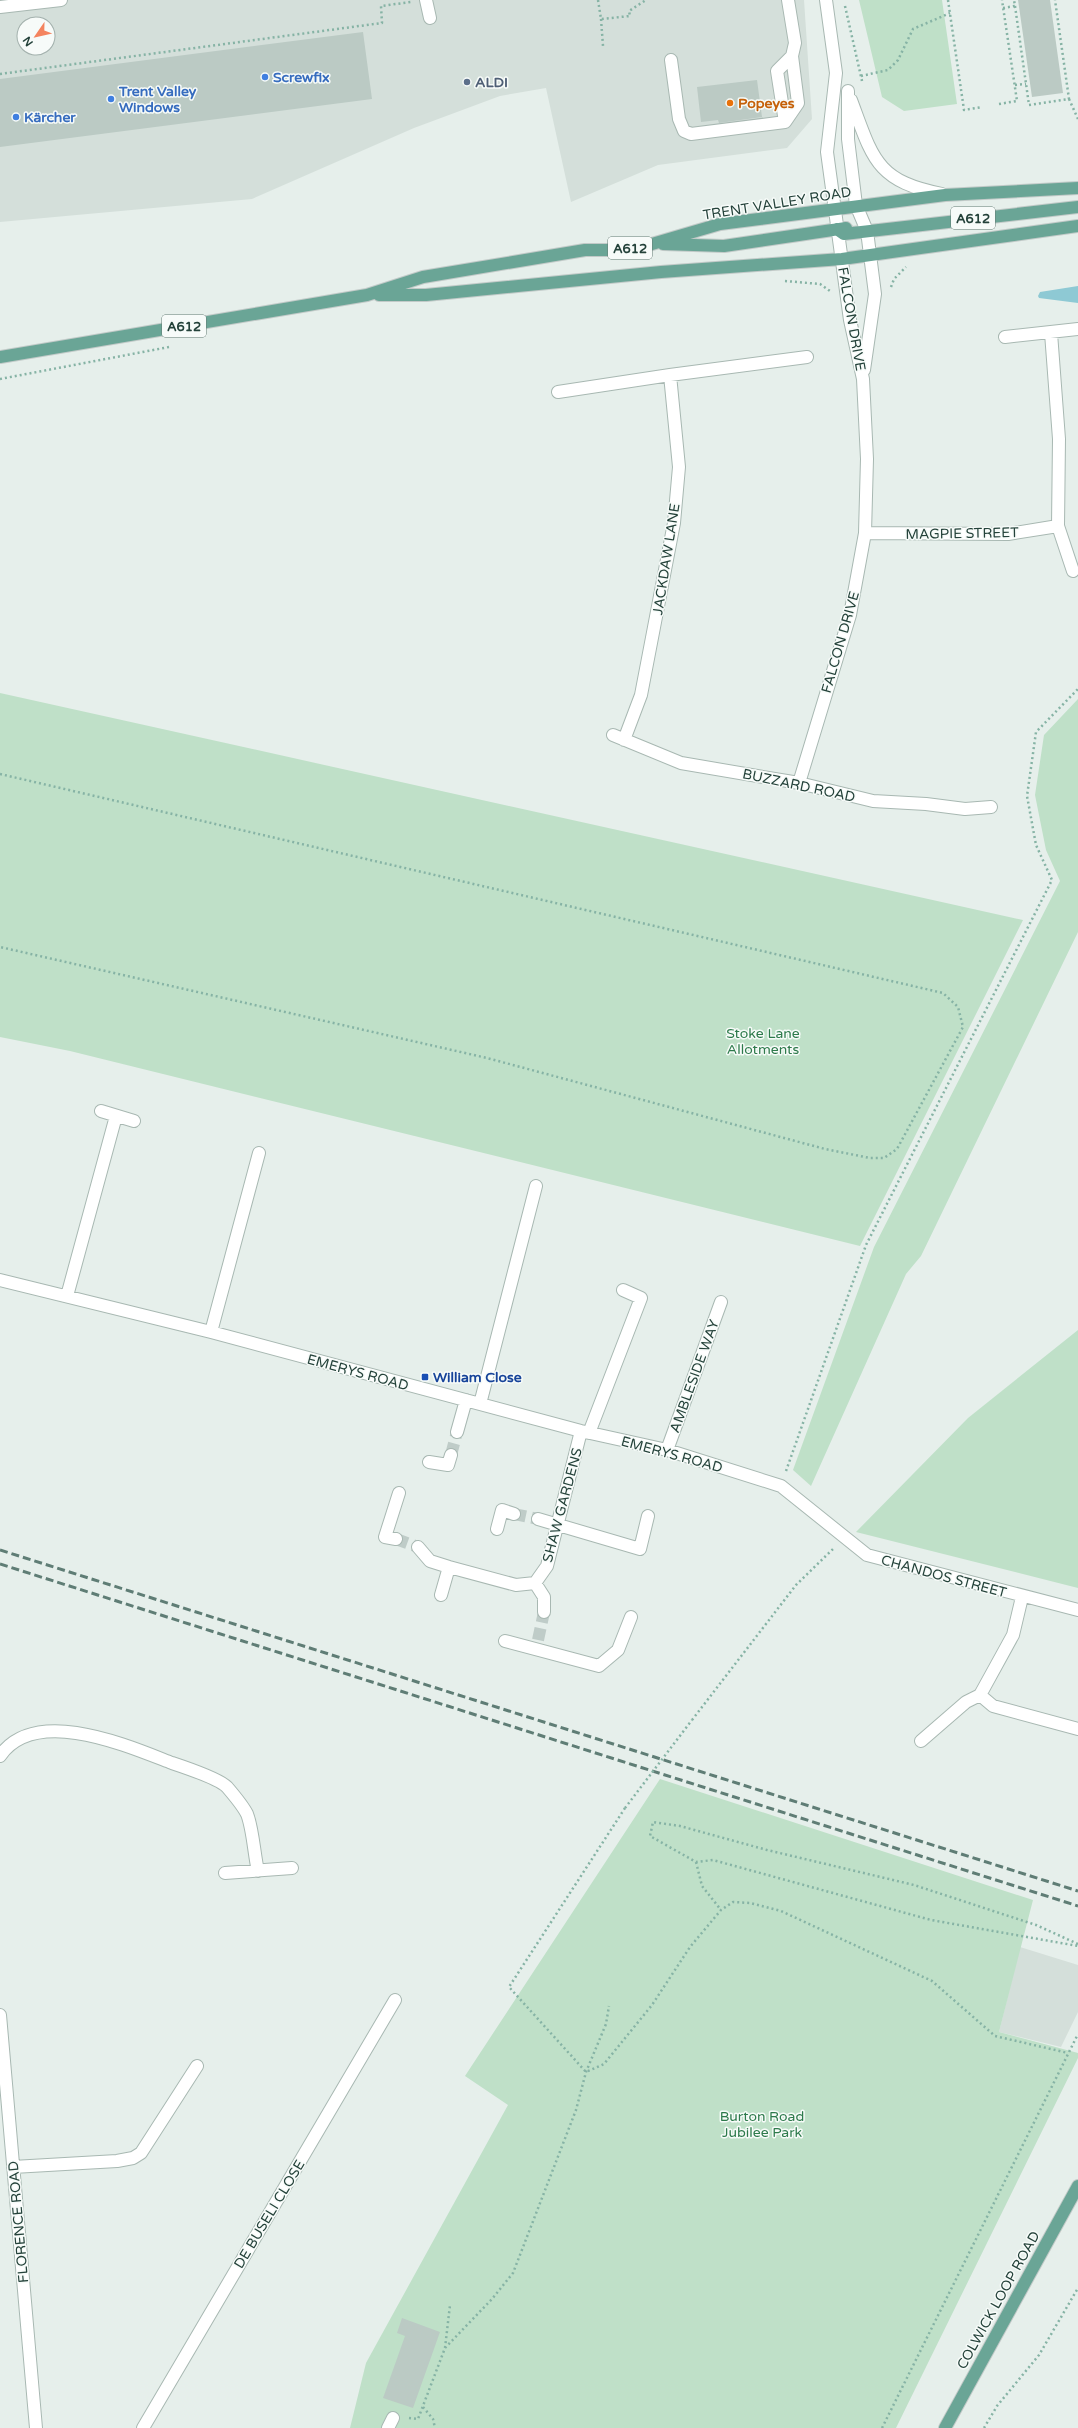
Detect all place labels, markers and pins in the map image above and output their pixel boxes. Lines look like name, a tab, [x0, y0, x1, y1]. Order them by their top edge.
place label: Screwfix	[273, 69, 330, 86]
marker: Screwfix	[260, 72, 270, 82]
place label: ALDI	[475, 74, 508, 91]
marker: ALDI	[462, 77, 472, 87]
place label: Trent Valley Windows	[118, 83, 197, 116]
marker: Trent Valley Windows	[106, 94, 116, 104]
place label: Popeyes	[738, 95, 795, 112]
marker: Popeyes	[725, 98, 735, 108]
place label: Kärcher	[24, 109, 76, 126]
marker: Kärcher	[11, 112, 21, 122]
place label: William Close	[433, 1369, 522, 1386]
marker: William Close	[420, 1372, 430, 1382]

